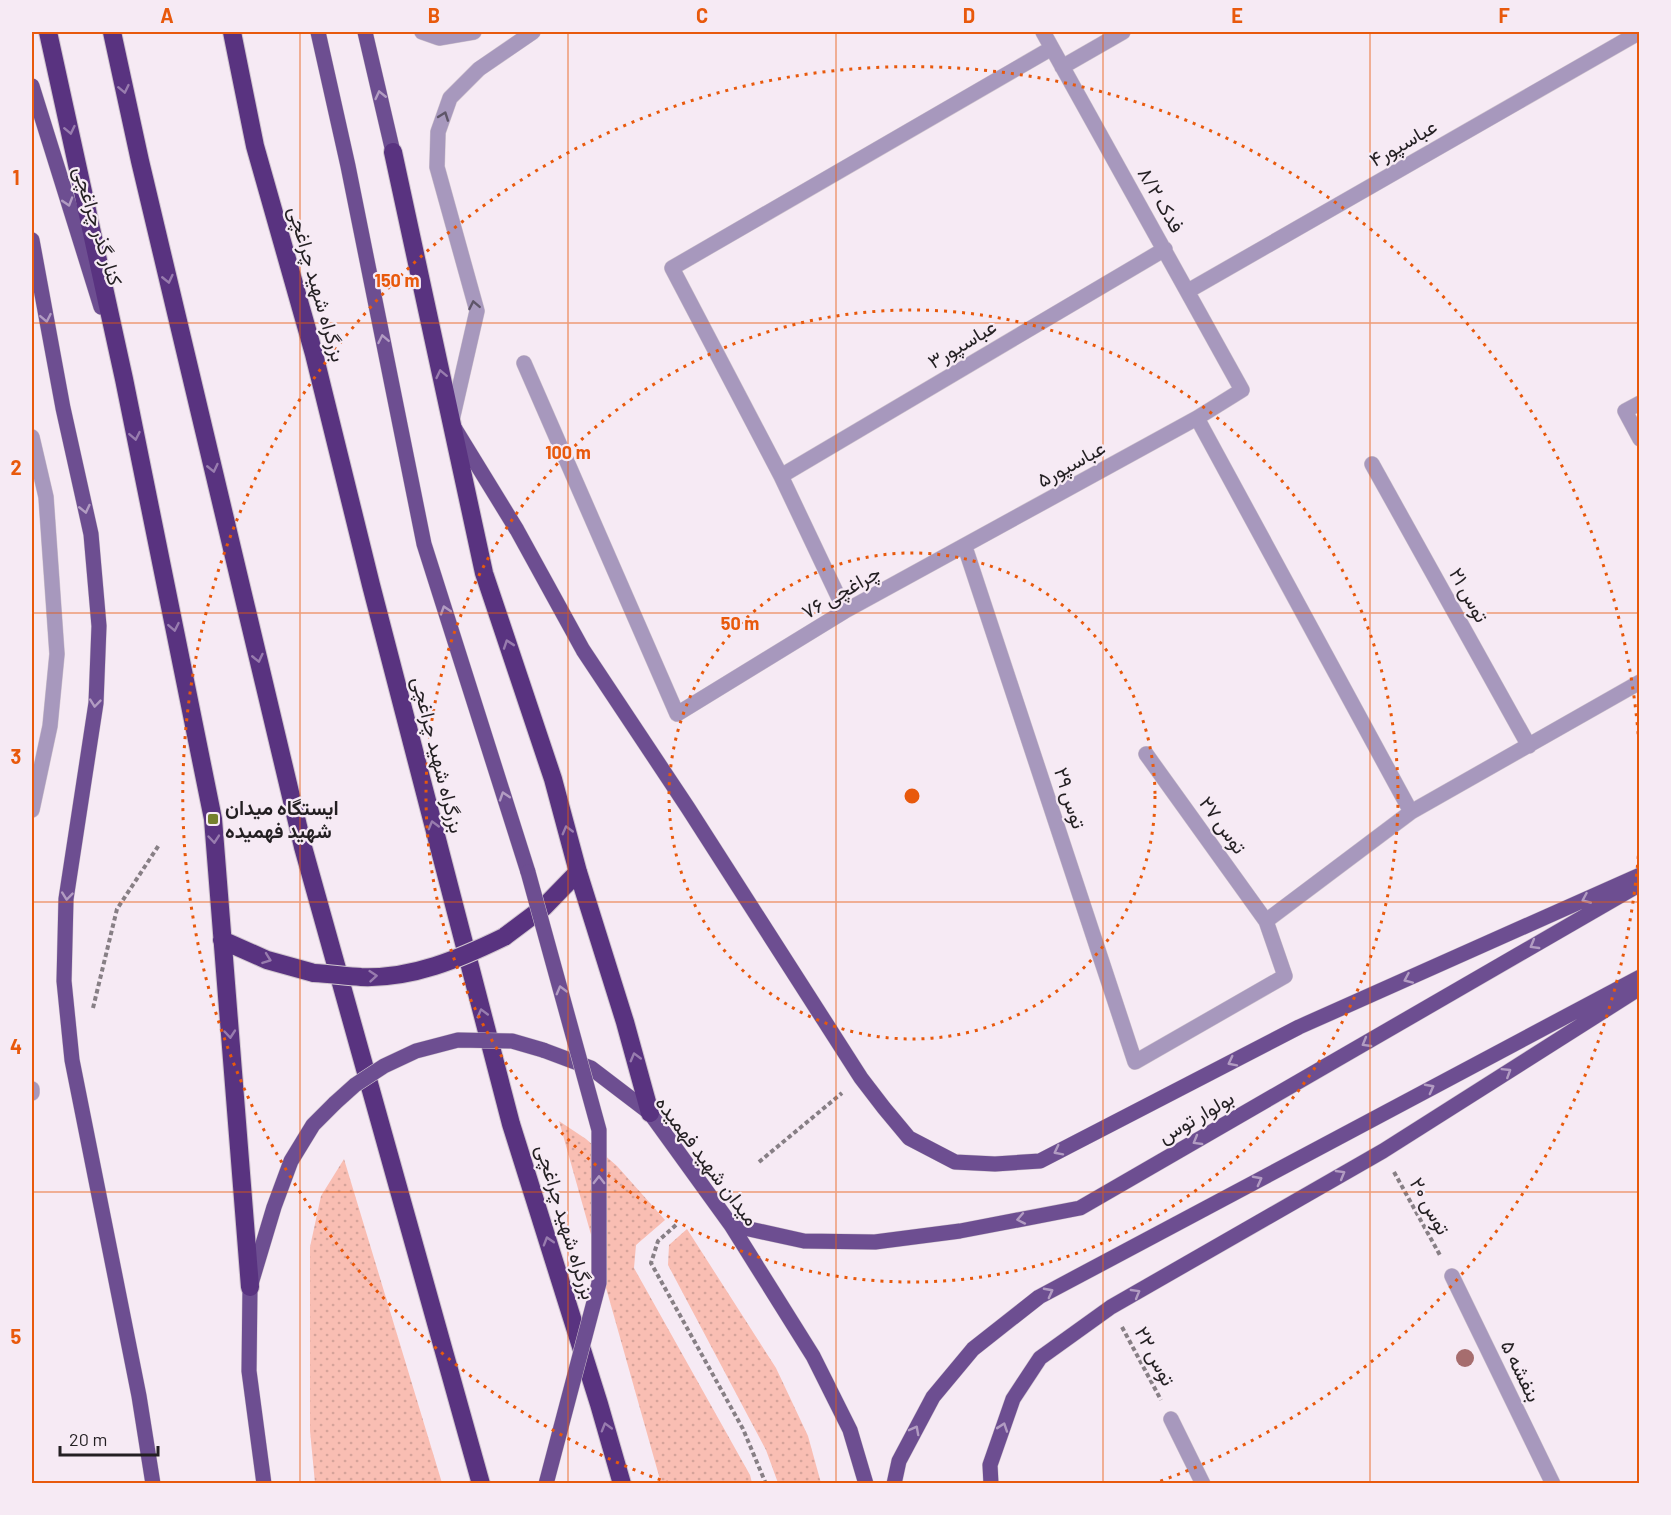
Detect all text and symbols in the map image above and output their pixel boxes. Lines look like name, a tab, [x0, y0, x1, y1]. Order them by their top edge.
text: A	[160, 3, 174, 27]
text: B	[428, 3, 440, 27]
text: C	[696, 3, 708, 27]
text: D	[963, 3, 975, 27]
text: E	[1231, 3, 1243, 27]
text: F	[1498, 3, 1510, 27]
one-way arrow	[117, 83, 130, 93]
one-way arrow	[374, 90, 387, 100]
one-way arrow	[436, 111, 449, 121]
street label: عباسپور۴	[1365, 113, 1442, 174]
one-way arrow	[62, 124, 75, 134]
street label: کنار گذر چراغچی	[67, 163, 129, 289]
street label: فدک ۸/۲	[1134, 163, 1190, 236]
text: 1	[12, 165, 20, 189]
one-way arrow	[61, 196, 73, 207]
street label: بزرگراه شهید چراغچی	[281, 203, 352, 365]
text: 150 m	[375, 269, 419, 291]
one-way arrow	[161, 273, 174, 283]
one-way arrow	[468, 300, 481, 310]
one-way arrow	[39, 313, 52, 323]
street label: عباسپور۳	[923, 313, 1002, 375]
one-way arrow	[377, 334, 390, 344]
one-way arrow	[435, 369, 448, 379]
one-way arrow	[128, 431, 141, 441]
street label: عباسپور۵	[1032, 435, 1110, 494]
text: 100 m	[545, 441, 591, 463]
text: 2	[10, 455, 22, 479]
one-way arrow	[206, 463, 219, 473]
one-way arrow	[78, 504, 91, 514]
street label: چراغچی ۷۶	[797, 559, 886, 626]
street label: توس ۲۱	[1443, 563, 1495, 627]
one-way arrow	[440, 605, 453, 616]
text: 50 m	[721, 612, 759, 634]
one-way arrow	[167, 622, 180, 632]
one-way arrow	[502, 639, 515, 650]
one-way arrow	[251, 653, 264, 663]
street label: بزرگراه شهید چراغچی	[405, 674, 470, 836]
one-way arrow	[89, 699, 102, 708]
text: 3	[11, 744, 21, 768]
street label: توس ۲۹	[1048, 764, 1092, 832]
centre of rings	[902, 786, 922, 806]
one-way arrow	[499, 791, 511, 802]
street label: توس ۲۷	[1193, 791, 1253, 859]
place label: ایستگاه میدان شهید فهمیده	[225, 795, 339, 844]
marker: ایستگاه میدان شهید فهمیده	[206, 812, 220, 826]
one-way arrow	[428, 820, 440, 831]
one-way arrow	[561, 825, 574, 835]
one-way arrow	[208, 835, 221, 844]
one-way arrow	[61, 892, 74, 901]
one-way arrow	[1582, 892, 1593, 904]
one-way arrow	[1530, 938, 1540, 950]
one-way arrow	[261, 952, 272, 965]
one-way arrow	[368, 970, 377, 983]
one-way arrow	[1403, 972, 1414, 984]
one-way arrow	[555, 985, 568, 995]
one-way arrow	[477, 1009, 490, 1019]
one-way arrow	[223, 1029, 236, 1038]
text: 4	[10, 1034, 22, 1058]
one-way arrow	[1362, 1036, 1372, 1047]
one-way arrow	[629, 1052, 642, 1062]
one-way arrow	[1227, 1055, 1238, 1066]
one-way arrow	[1501, 1067, 1511, 1079]
one-way arrow	[1424, 1084, 1434, 1095]
street label: بولوار توس	[1153, 1085, 1239, 1149]
street label: میدان شهید فهمیده	[650, 1091, 764, 1231]
one-way arrow	[1193, 1133, 1203, 1145]
street label: بزرگراه شهید چراغچی	[529, 1141, 602, 1303]
one-way arrow	[1054, 1144, 1065, 1155]
one-way arrow	[1335, 1170, 1345, 1182]
street label: توس ۲۰	[1404, 1173, 1456, 1239]
one-way arrow	[593, 1176, 605, 1185]
one-way arrow	[1252, 1176, 1262, 1187]
one-way arrow	[1016, 1212, 1026, 1225]
one-way arrow	[543, 1236, 555, 1247]
one-way arrow	[1042, 1287, 1053, 1299]
one-way arrow	[1130, 1289, 1140, 1300]
street label: توس ۲۲	[1129, 1322, 1181, 1390]
text: 5	[11, 1324, 22, 1348]
street label: بنفشه ۵	[1496, 1336, 1547, 1406]
scale bar	[60, 1419, 158, 1457]
one-way arrow	[601, 1422, 613, 1433]
one-way arrow	[996, 1422, 1009, 1433]
one-way arrow	[908, 1425, 919, 1436]
text: 20 m	[69, 1428, 107, 1450]

